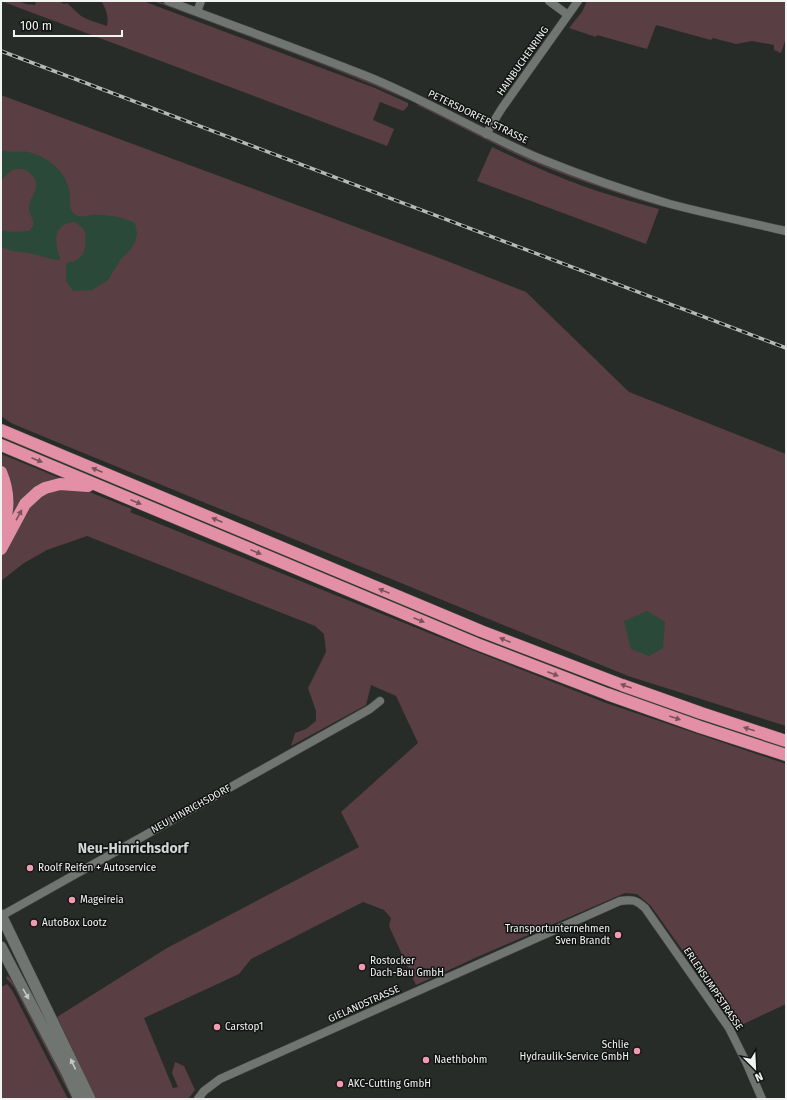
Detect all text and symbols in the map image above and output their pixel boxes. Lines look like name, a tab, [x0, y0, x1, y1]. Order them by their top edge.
scale bar	[14, 12, 122, 38]
text: 100 m	[20, 19, 52, 33]
street label: HAINBUCHENRING	[495, 24, 551, 98]
street label: PETERSDORFER STRASSE	[426, 88, 530, 146]
one-way arrow	[31, 457, 43, 464]
one-way arrow	[91, 467, 102, 473]
one-way arrow	[131, 499, 143, 505]
one-way arrow	[16, 509, 22, 520]
one-way arrow	[210, 517, 222, 523]
one-way arrow	[250, 549, 262, 555]
one-way arrow	[378, 587, 390, 593]
one-way arrow	[413, 617, 424, 623]
one-way arrow	[498, 636, 510, 642]
one-way arrow	[547, 671, 559, 677]
one-way arrow	[620, 683, 632, 689]
one-way arrow	[669, 715, 681, 721]
one-way arrow	[743, 725, 755, 731]
street label: NEU HINRICHSDORF	[149, 782, 233, 836]
district label: Neu-Hinrichsdorf	[78, 840, 190, 857]
place label: Roolf Reifen + Autoservice	[38, 862, 156, 874]
marker: Roolf Reifen + Autoservice	[25, 863, 35, 873]
place label: Mageireia	[80, 894, 124, 906]
marker: Mageireia	[67, 895, 77, 905]
place label: AutoBox Lootz	[42, 917, 107, 929]
marker: AutoBox Lootz	[29, 918, 39, 928]
place label: Transportunternehmen Sven Brandt	[505, 923, 610, 947]
marker: Transportunternehmen Sven Brandt	[613, 930, 623, 940]
street label: ERLENSUMPFSTRASSE	[681, 945, 745, 1033]
place label: Rostocker Dach-Bau GmbH	[370, 955, 444, 979]
marker: Rostocker Dach-Bau GmbH	[357, 962, 367, 972]
street label: GIELANDSTRASSE	[326, 983, 402, 1025]
one-way arrow	[22, 988, 29, 999]
place label: Carstop1	[225, 1021, 263, 1033]
marker: Carstop1	[212, 1022, 222, 1032]
place label: Schlie Hydraulik-Service GmbH	[520, 1039, 629, 1063]
marker: Schlie Hydraulik-Service GmbH	[632, 1046, 642, 1056]
north arrow	[735, 1048, 775, 1088]
place label: Naethbohm	[434, 1054, 487, 1066]
marker: Naethbohm	[421, 1055, 431, 1065]
one-way arrow	[70, 1059, 76, 1070]
text: N	[753, 1069, 765, 1084]
place label: AKC-Cutting GmbH	[348, 1078, 431, 1090]
marker: AKC-Cutting GmbH	[335, 1079, 345, 1089]

